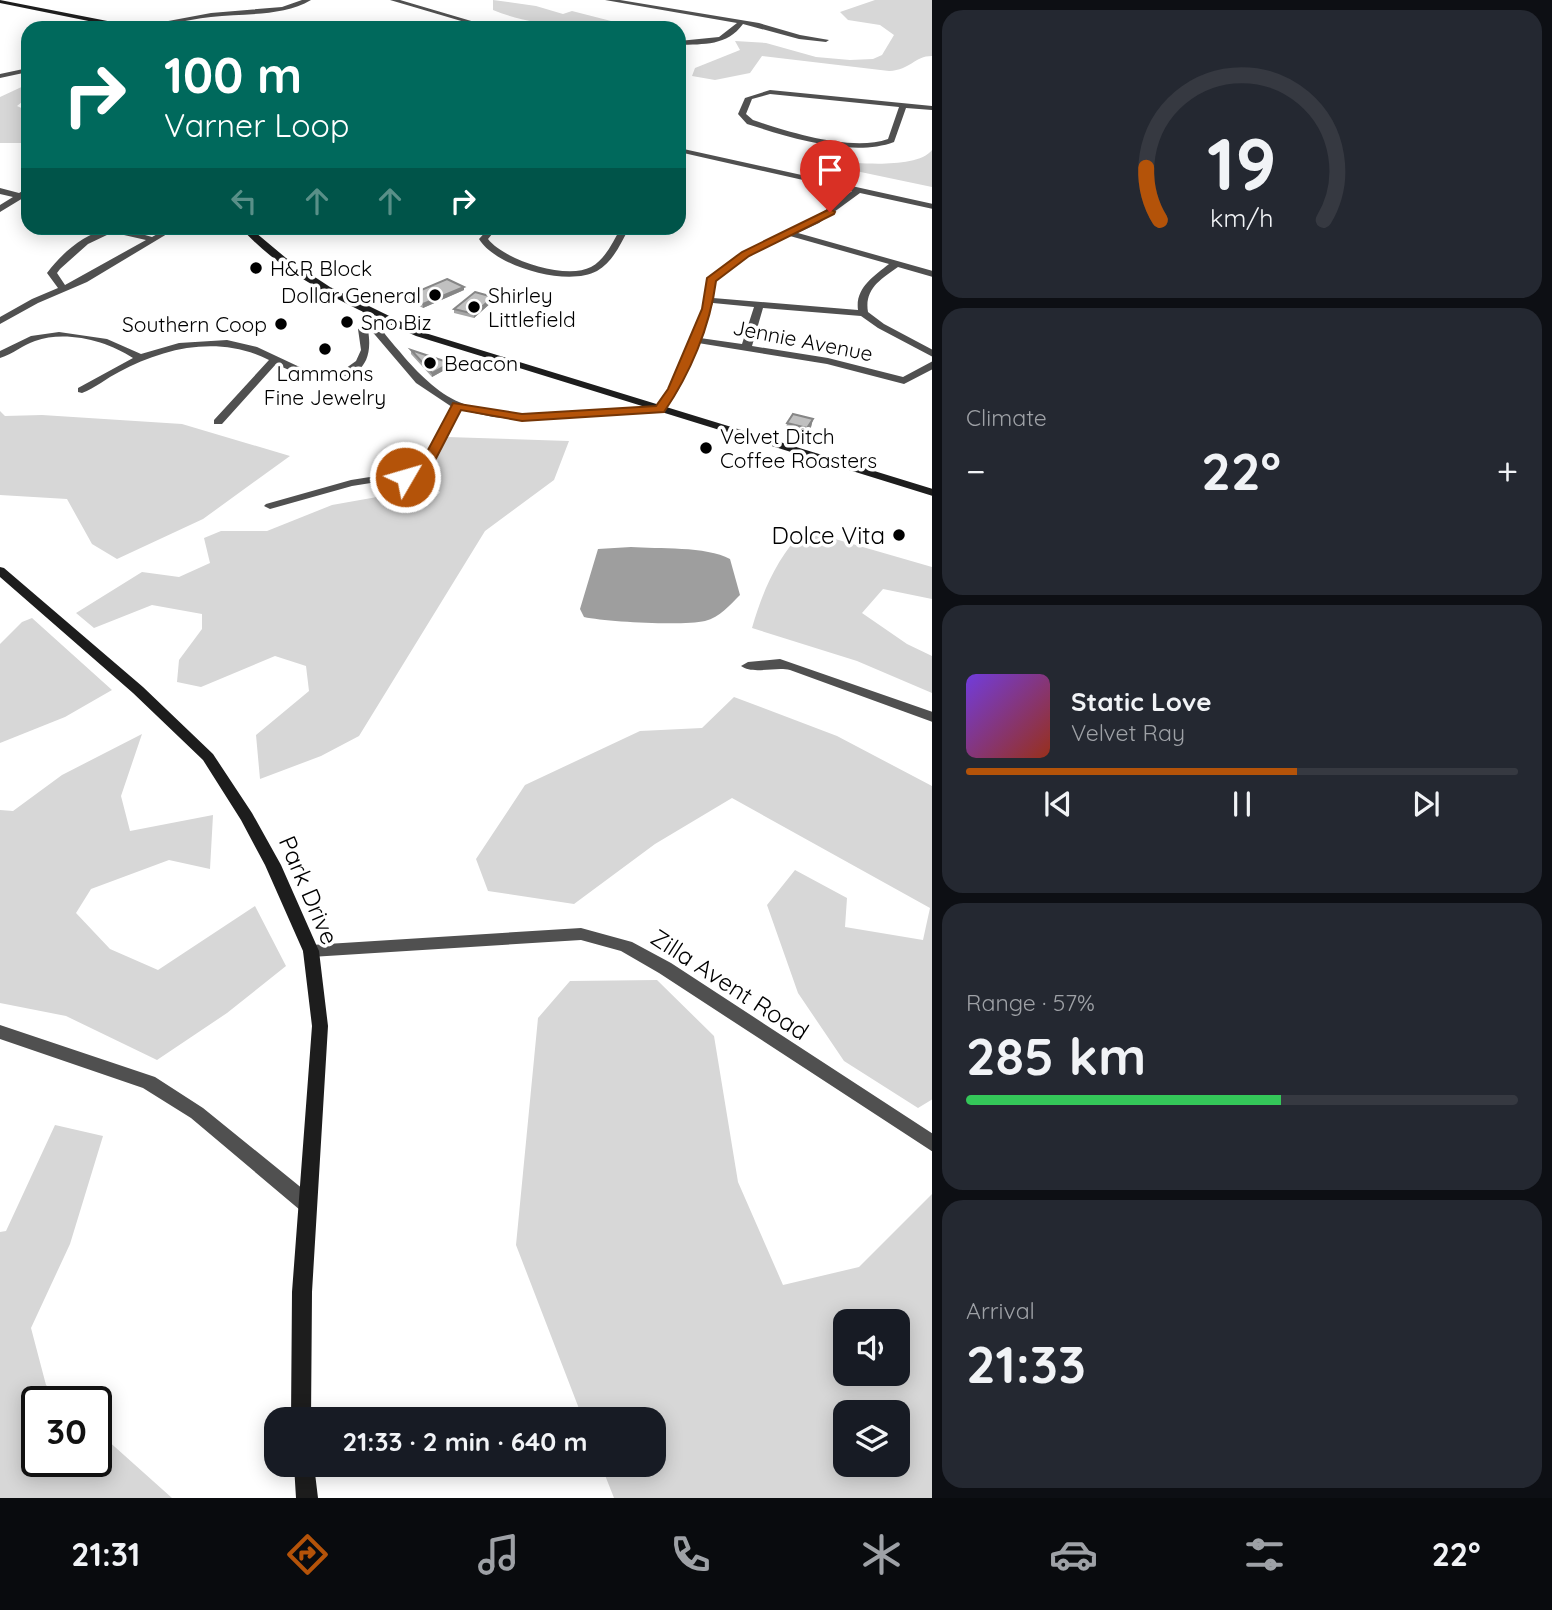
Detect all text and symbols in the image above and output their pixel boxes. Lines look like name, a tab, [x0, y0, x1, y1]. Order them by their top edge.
text: 100 m	[164, 44, 302, 105]
icon: right	[49, 49, 140, 140]
text: Varner Loop	[164, 105, 349, 145]
text: 19	[1207, 117, 1277, 208]
pin	[800, 140, 860, 212]
icon: arrive	[811, 151, 849, 189]
icon: left	[225, 182, 263, 220]
icon: ahead	[298, 182, 336, 220]
icon: ahead	[371, 182, 409, 220]
icon: right	[444, 182, 482, 220]
text: km/h	[1210, 202, 1274, 233]
place label: H&R Block	[270, 255, 372, 281]
marker: H&R Block	[248, 260, 264, 276]
place label: Dollar General	[281, 282, 421, 308]
place label: Shirley Littlefield	[488, 282, 576, 332]
marker: Dollar General	[427, 287, 443, 303]
marker: Shirley Littlefield	[466, 299, 482, 315]
place label: Sno Biz	[361, 309, 432, 335]
place label: Southern Coop	[122, 311, 267, 337]
marker: Sno Biz	[339, 314, 355, 330]
street label: Jennie Avenue	[731, 314, 875, 366]
marker: Southern Coop	[273, 316, 289, 332]
marker: Lammons Fine Jewelry	[317, 341, 333, 357]
place label: Beacon	[444, 350, 518, 376]
marker: Beacon	[422, 355, 438, 371]
place label: Lammons Fine Jewelry	[264, 360, 386, 410]
text: Climate	[966, 403, 1047, 432]
place label: Velvet Ditch Coffee Roasters	[720, 423, 877, 473]
text: 22°	[1201, 438, 1281, 503]
position arrow	[368, 440, 442, 514]
marker: Velvet Ditch Coffee Roasters	[698, 440, 714, 456]
text: −	[966, 447, 986, 495]
text: +	[1497, 447, 1518, 495]
place label: Dolce Vita	[771, 520, 885, 550]
marker: Dolce Vita	[891, 527, 907, 543]
text: Static Love	[1071, 685, 1212, 718]
text: Velvet Ray	[1071, 718, 1185, 747]
icon: previous	[1039, 785, 1077, 823]
icon: pause	[1223, 785, 1261, 823]
icon: next	[1407, 785, 1445, 823]
street label: Park Drive	[273, 831, 345, 949]
street label: Zilla Avent Road	[646, 922, 814, 1046]
text: Range · 57%	[966, 988, 1095, 1017]
text: 285 km	[966, 1023, 1146, 1088]
text: Arrival	[966, 1296, 1035, 1325]
map controls	[833, 1309, 910, 1477]
button: sound	[833, 1309, 910, 1386]
text: 21:33	[966, 1331, 1086, 1396]
speed limit sign: 30	[21, 1386, 112, 1477]
button: layers	[833, 1400, 910, 1477]
text: 21:33 · 2 min · 640 m	[342, 1425, 588, 1458]
icon: directions	[283, 1530, 332, 1579]
icon: music	[474, 1530, 523, 1579]
icon: phone	[666, 1530, 715, 1579]
icon: climate	[857, 1530, 906, 1579]
icon: car	[1049, 1530, 1098, 1579]
icon: filters	[1240, 1530, 1289, 1579]
text: 21:31	[71, 1534, 140, 1574]
text: 22°	[1432, 1534, 1481, 1574]

